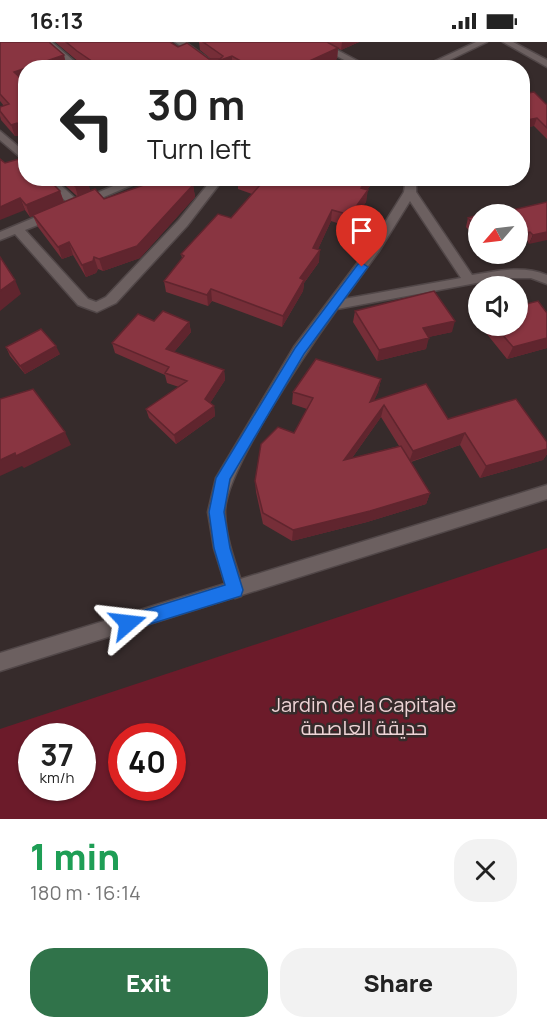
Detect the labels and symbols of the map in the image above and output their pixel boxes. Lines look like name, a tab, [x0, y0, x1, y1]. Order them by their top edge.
north arrow	[468, 204, 528, 264]
pin	[336, 205, 387, 267]
position arrow	[96, 591, 160, 655]
park label: Jardin de la Capitale حديقة العاصمة	[272, 691, 456, 741]
speed limit sign: 40	[108, 723, 186, 801]

